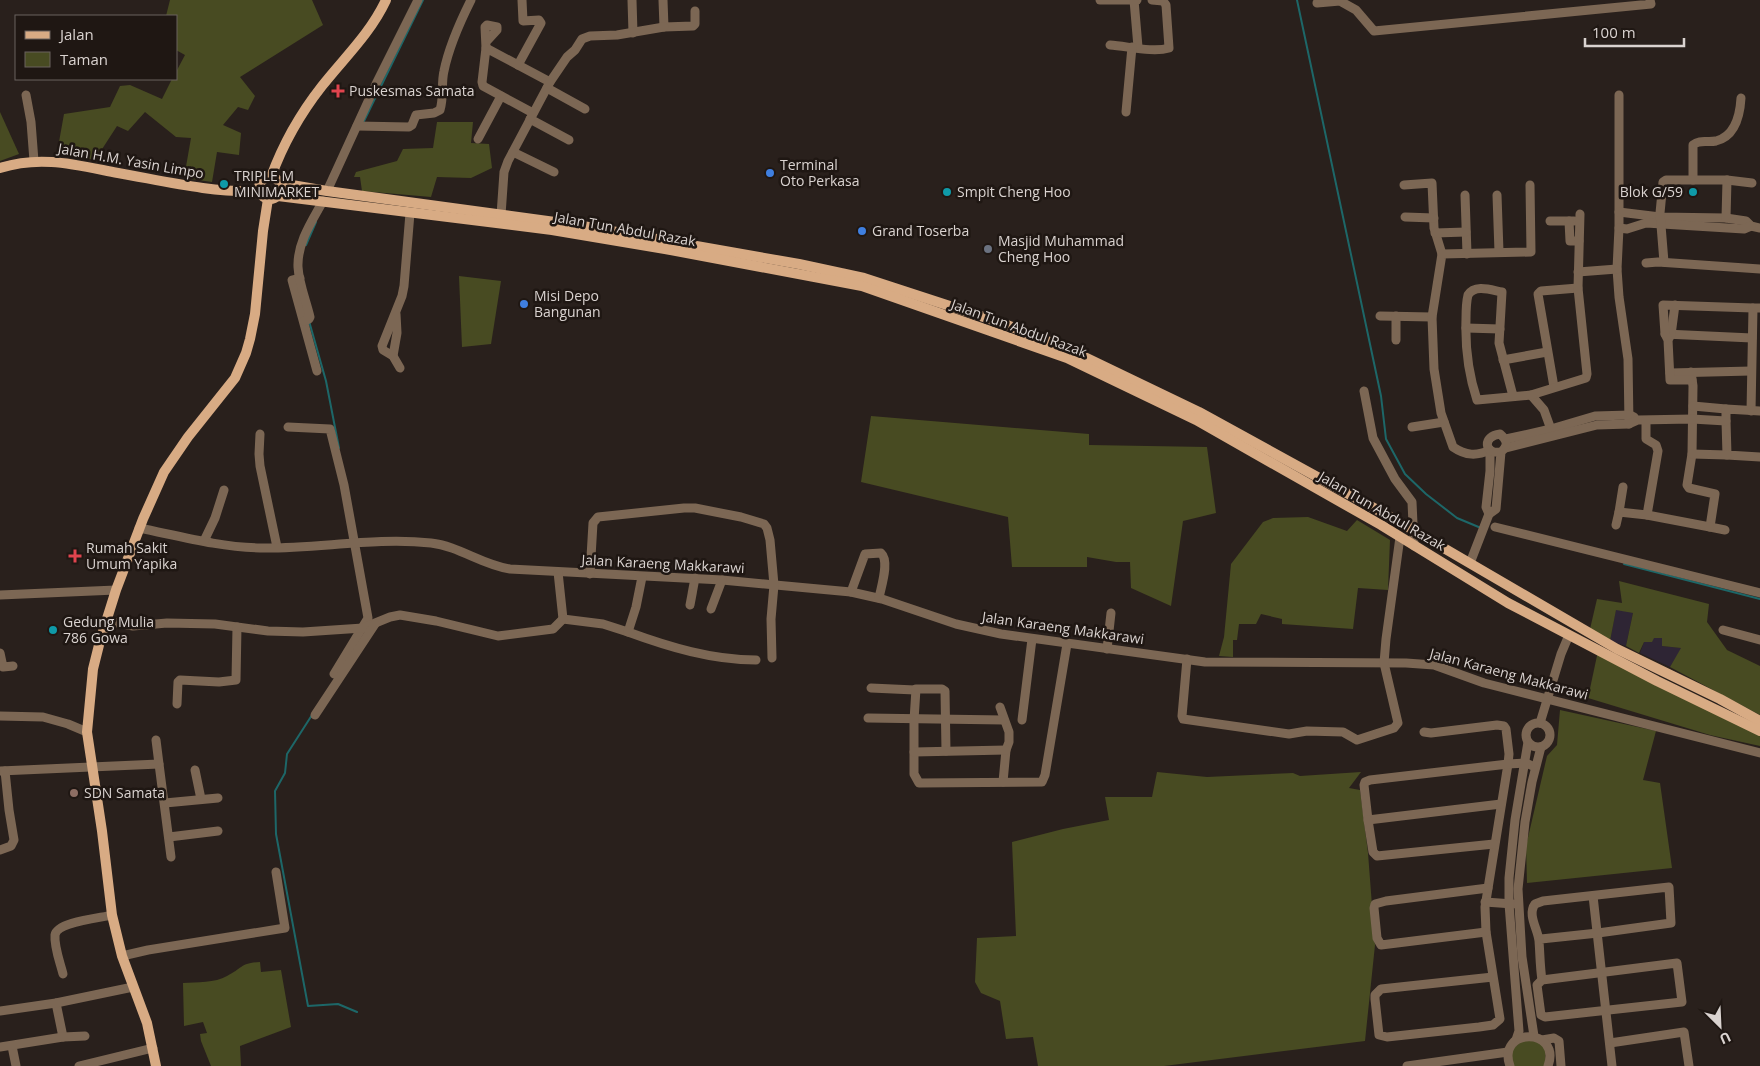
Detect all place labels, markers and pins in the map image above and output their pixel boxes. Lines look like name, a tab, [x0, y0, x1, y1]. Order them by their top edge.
place label: Puskesmas Samata	[349, 81, 475, 100]
marker: Puskesmas Samata	[331, 84, 345, 98]
place label: Terminal Oto Perkasa	[780, 155, 860, 190]
place label: TRIPLE M MINIMARKET	[234, 166, 319, 201]
marker: Terminal Oto Perkasa	[764, 167, 776, 179]
marker: TRIPLE M MINIMARKET	[218, 178, 230, 190]
place label: Smpit Cheng Hoo	[957, 182, 1071, 201]
place label: Blok G/59	[1620, 182, 1683, 201]
marker: Smpit Cheng Hoo	[941, 186, 953, 198]
marker: Blok G/59	[1687, 186, 1699, 198]
place label: Grand Toserba	[872, 221, 969, 240]
marker: Grand Toserba	[856, 225, 868, 237]
place label: Masjid Muhammad Cheng Hoo	[998, 231, 1124, 266]
marker: Masjid Muhammad Cheng Hoo	[982, 243, 994, 255]
place label: Misi Depo Bangunan	[534, 286, 601, 321]
marker: Misi Depo Bangunan	[518, 298, 530, 310]
place label: Rumah Sakit Umum Yapika	[86, 538, 177, 573]
marker: Rumah Sakit Umum Yapika	[68, 549, 82, 563]
place label: Gedung Mulia 786 Gowa	[63, 612, 154, 647]
marker: Gedung Mulia 786 Gowa	[47, 624, 59, 636]
place label: SDN Samata	[84, 783, 165, 802]
marker: SDN Samata	[68, 787, 80, 799]

